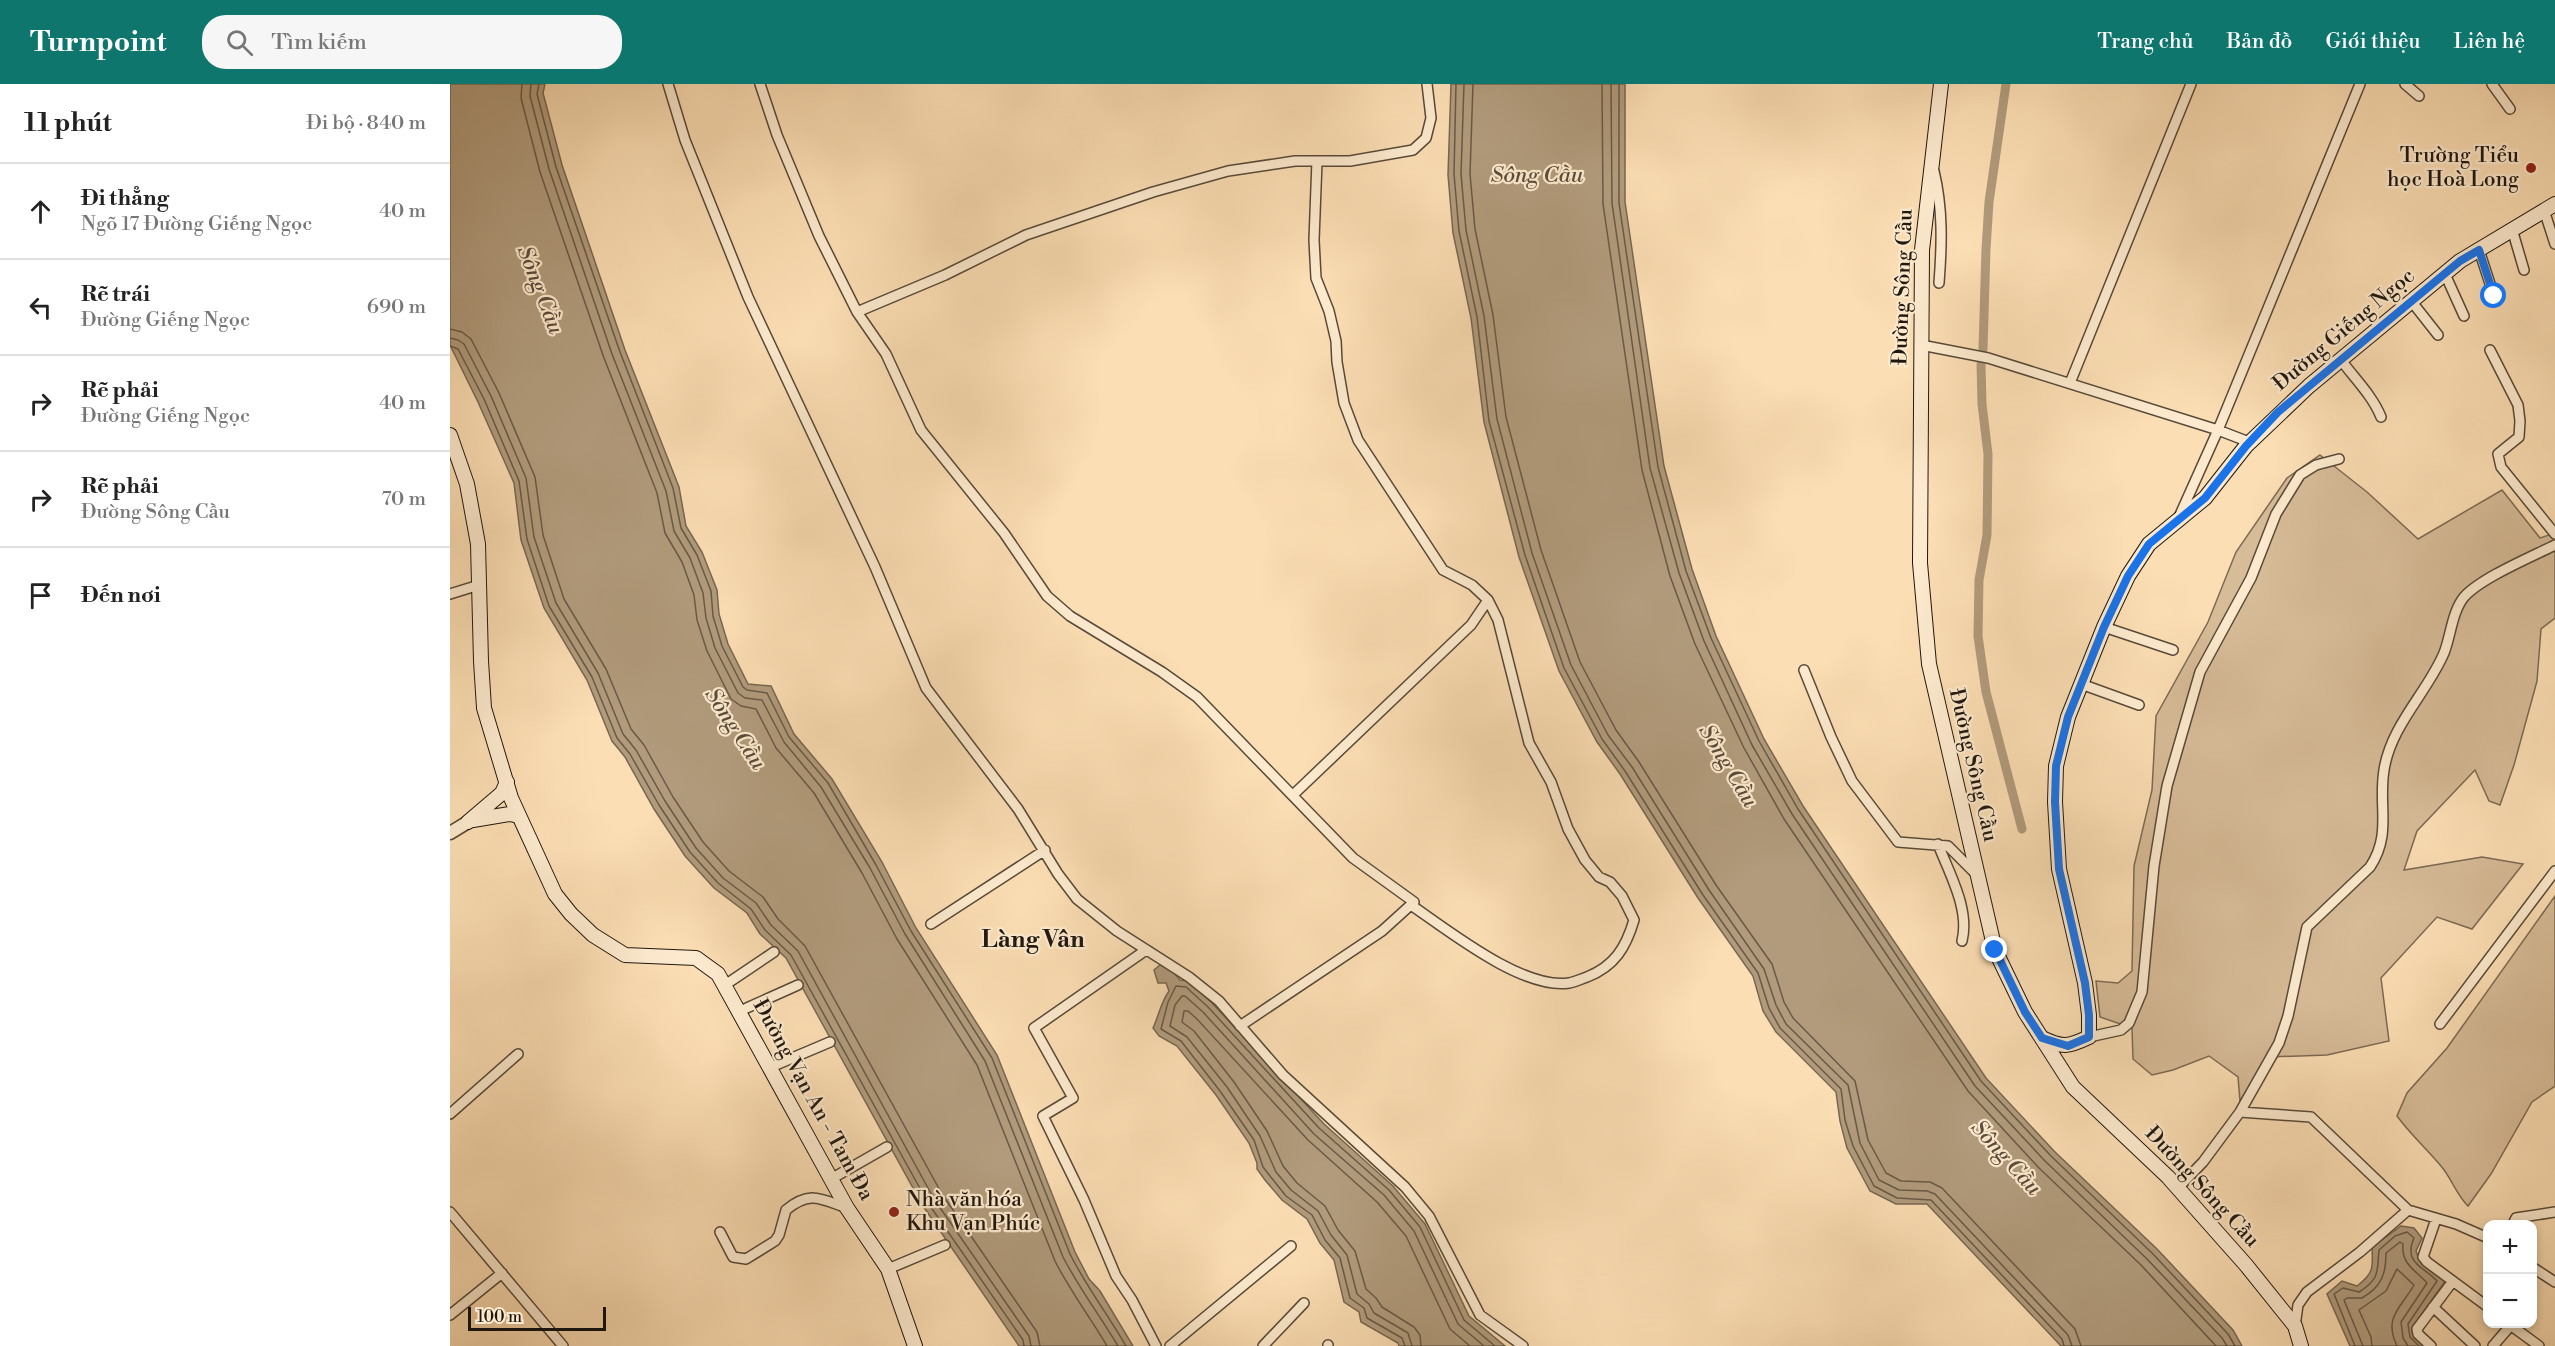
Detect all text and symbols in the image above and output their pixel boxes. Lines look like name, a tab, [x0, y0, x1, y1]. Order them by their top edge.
search box	[202, 15, 622, 69]
text: Turnpoint	[30, 25, 166, 60]
icon: search	[223, 26, 256, 59]
text: Tìm kiếm	[271, 29, 367, 56]
text: Trang chủ	[2097, 29, 2193, 55]
text: Bản đồ	[2226, 29, 2292, 55]
text: Giới thiệu	[2325, 29, 2421, 55]
text: Liên hệ	[2454, 29, 2525, 55]
text: 11 phút	[24, 107, 112, 139]
text: Đi bộ · 840 m	[306, 111, 426, 136]
place label: Trường Tiểu học Hoà Long	[2387, 143, 2519, 193]
marker: Trường Tiểu học Hoà Long	[2524, 161, 2538, 175]
water label: Sông Cầu	[1491, 162, 1584, 189]
text: Đi thẳng	[81, 185, 169, 212]
icon: ahead	[24, 195, 57, 228]
text: 40 m	[379, 199, 426, 224]
street label: Đường Sông Cầu	[1887, 208, 1919, 366]
text: Ngõ 17 Đường Giếng Ngọc	[81, 212, 312, 237]
water label: Sông Cầu	[511, 242, 569, 338]
street label: Đường Giếng Ngọc	[2268, 263, 2420, 397]
text: Rẽ trái	[81, 281, 150, 308]
route start	[2480, 282, 2506, 308]
icon: left	[24, 291, 57, 324]
text: 690 m	[367, 295, 426, 320]
text: Đường Giếng Ngọc	[81, 308, 250, 333]
text: Rẽ phải	[81, 377, 159, 404]
icon: right	[24, 387, 57, 420]
text: 40 m	[379, 391, 426, 416]
text: Đường Giếng Ngọc	[81, 404, 250, 429]
text: Rẽ phải	[81, 473, 159, 500]
icon: right	[24, 483, 57, 516]
text: 70 m	[382, 487, 426, 512]
text: Đường Sông Cầu	[81, 500, 230, 525]
icon: arrive	[24, 579, 57, 612]
text: Đến nơi	[81, 582, 161, 609]
water label: Sông Cầu	[699, 683, 772, 775]
street label: Đường Sông Cầu	[1943, 686, 2003, 844]
water label: Sông Cầu	[1693, 719, 1764, 813]
district label: Làng Vân	[981, 925, 1085, 955]
route end	[1981, 936, 2007, 962]
street label: Đường Vạn An - Tam Đa	[747, 995, 879, 1206]
water label: Sông Cầu	[1965, 1115, 2047, 1202]
street label: Đường Sông Cầu	[2139, 1121, 2265, 1253]
place label: Nhà văn hóa Khu Vạn Phúc	[906, 1187, 1040, 1237]
marker: Nhà văn hóa Khu Vạn Phúc	[887, 1205, 901, 1219]
map controls	[2483, 1220, 2537, 1328]
button: +	[2483, 1220, 2537, 1274]
button: −	[2483, 1274, 2537, 1328]
scale bar	[468, 1304, 606, 1332]
text: 100 m	[477, 1307, 522, 1327]

